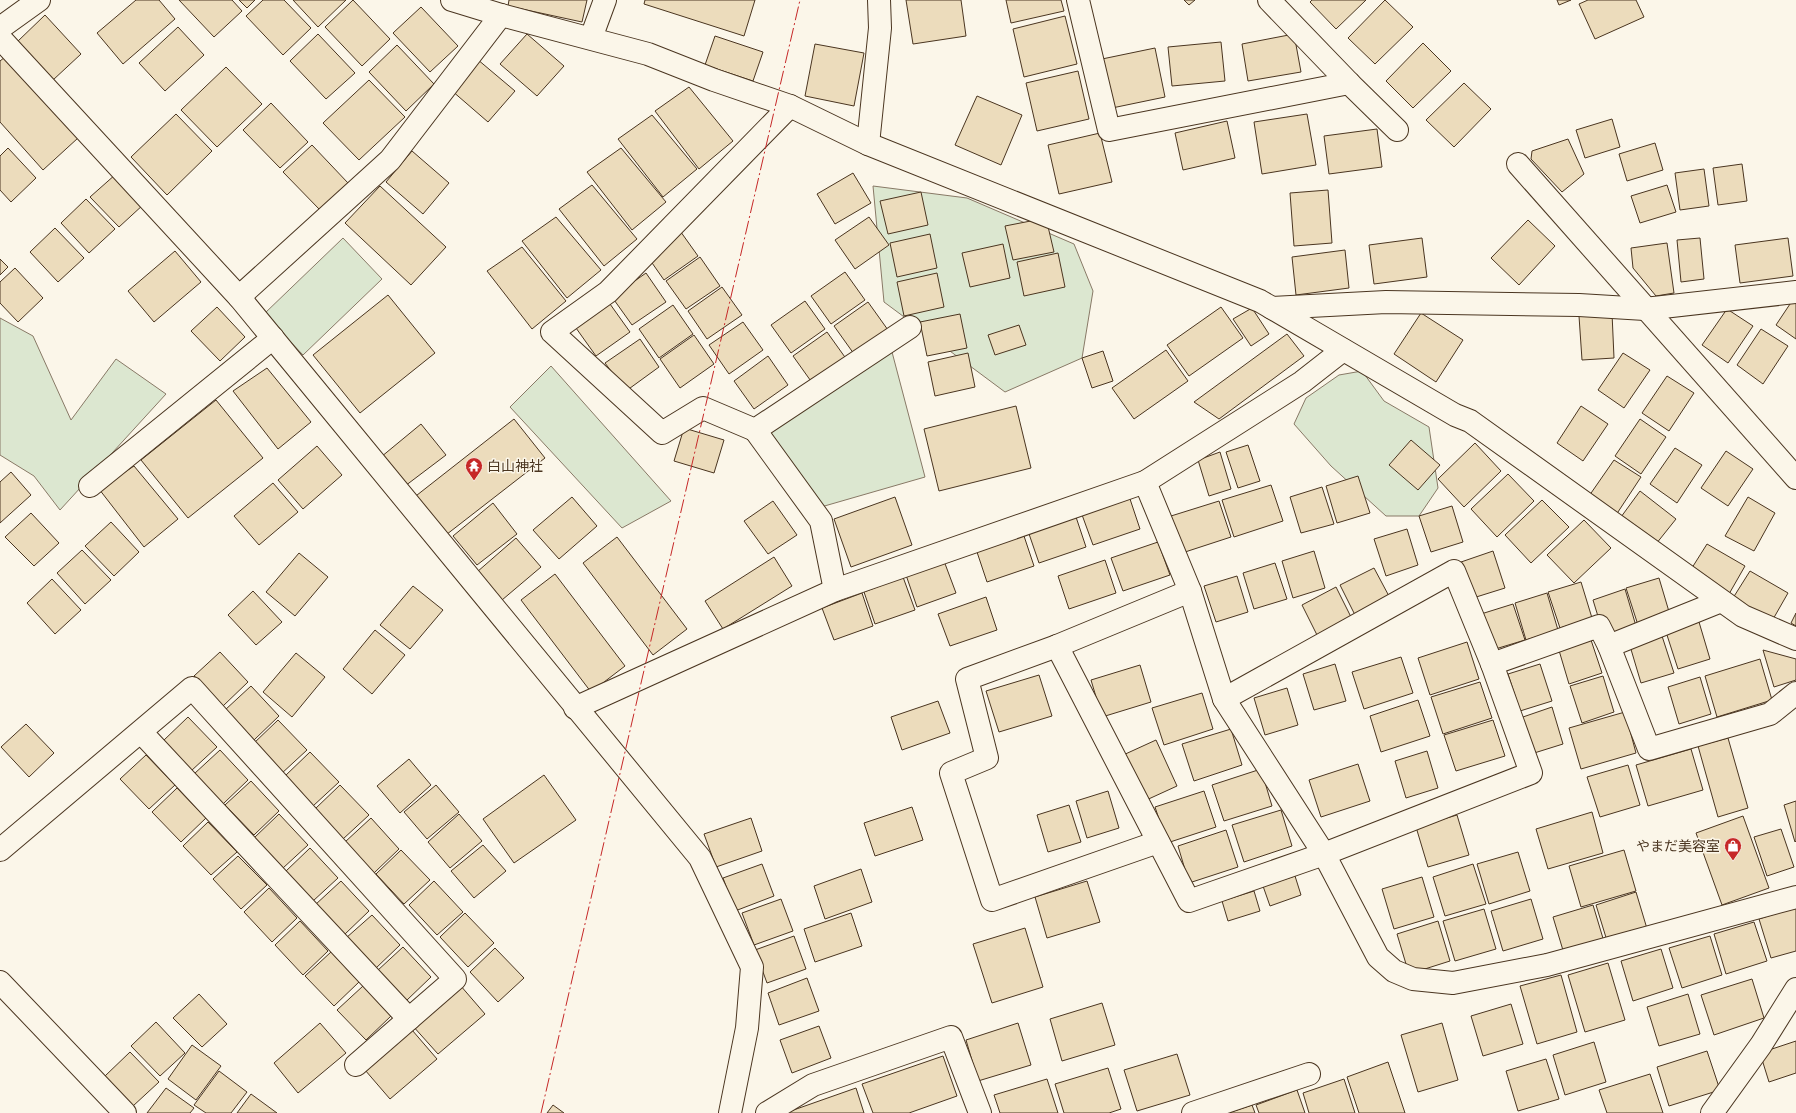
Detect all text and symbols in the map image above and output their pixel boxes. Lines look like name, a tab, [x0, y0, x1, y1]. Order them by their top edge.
temple icon: 白山神社	[464, 456, 484, 481]
place label: 白山神社	[487, 458, 543, 474]
shop icon: やまだ美容室	[1723, 836, 1743, 861]
place label: やまだ美容室	[1636, 838, 1720, 854]

